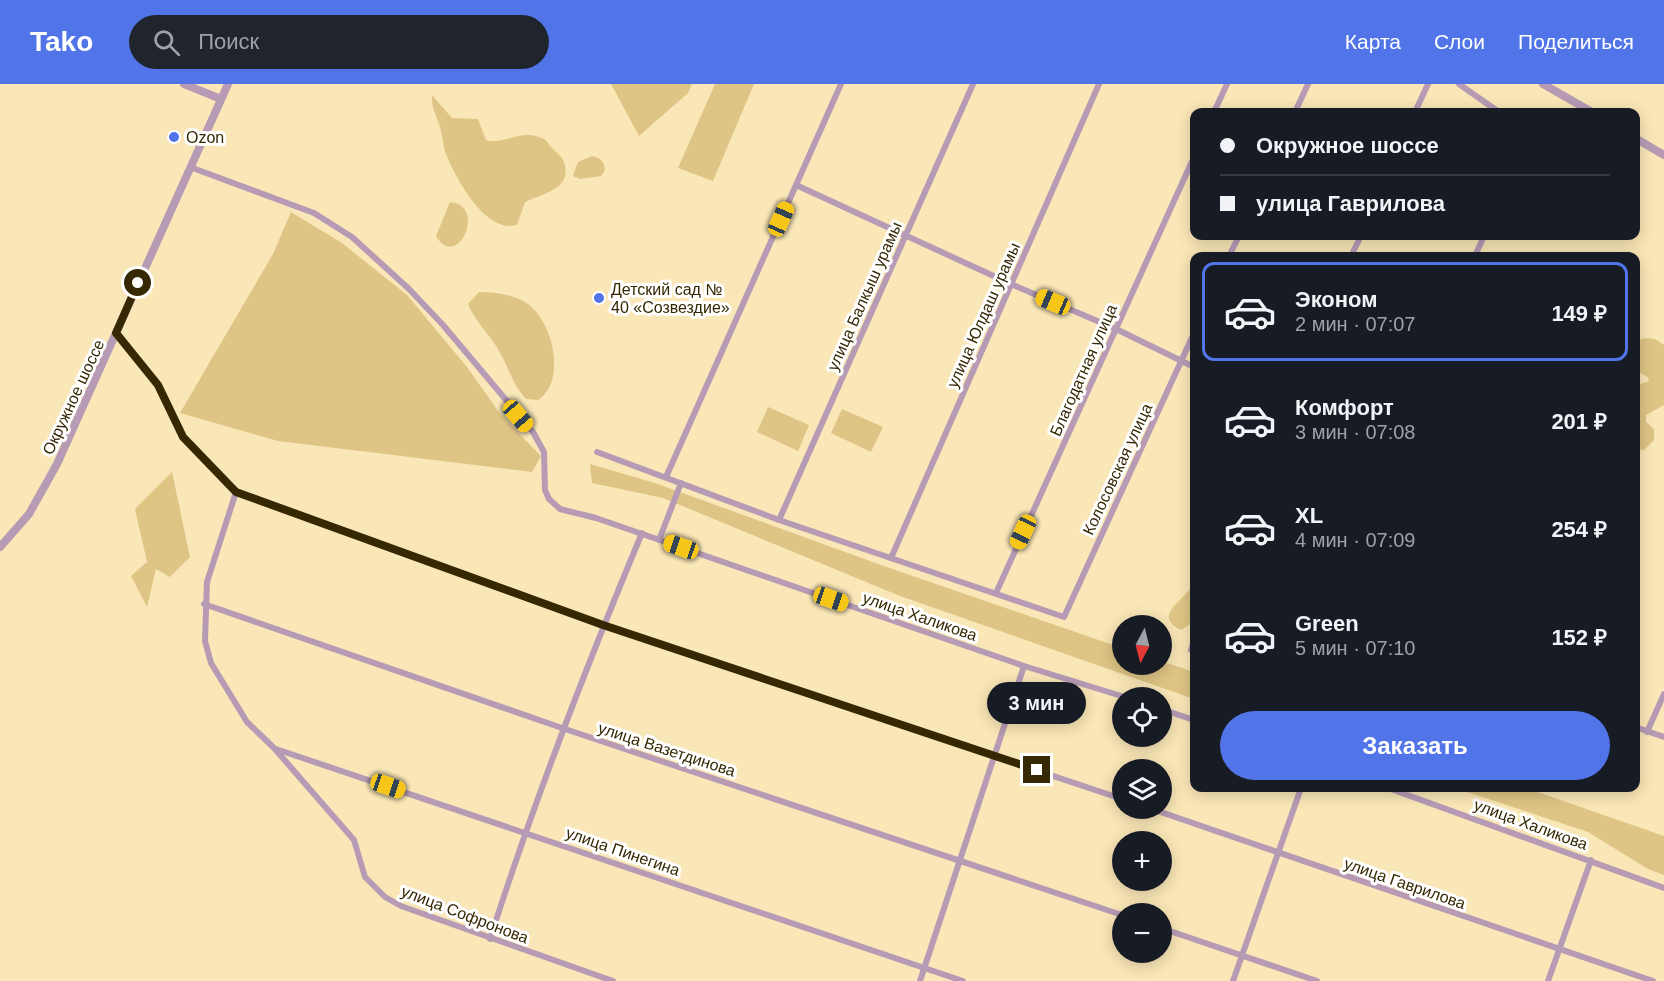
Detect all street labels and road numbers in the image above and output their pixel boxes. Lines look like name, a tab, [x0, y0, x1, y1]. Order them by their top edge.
street label: улица Балкыш урамы	[824, 219, 905, 373]
street label: улица Юлдаш урамы	[944, 240, 1023, 390]
street label: Благодатная улица	[1047, 302, 1120, 439]
street label: Окружное шоссе	[39, 337, 108, 457]
street label: Колосовская улица	[1080, 401, 1155, 538]
street label: улица Халикова	[861, 589, 979, 644]
street label: улица Вазетдинова	[596, 719, 738, 780]
street label: улица Халикова	[1472, 796, 1590, 853]
street label: улица Пинегина	[564, 824, 682, 879]
street label: улица Гаврилова	[1342, 855, 1468, 912]
street label: улица Софронова	[399, 882, 531, 947]

